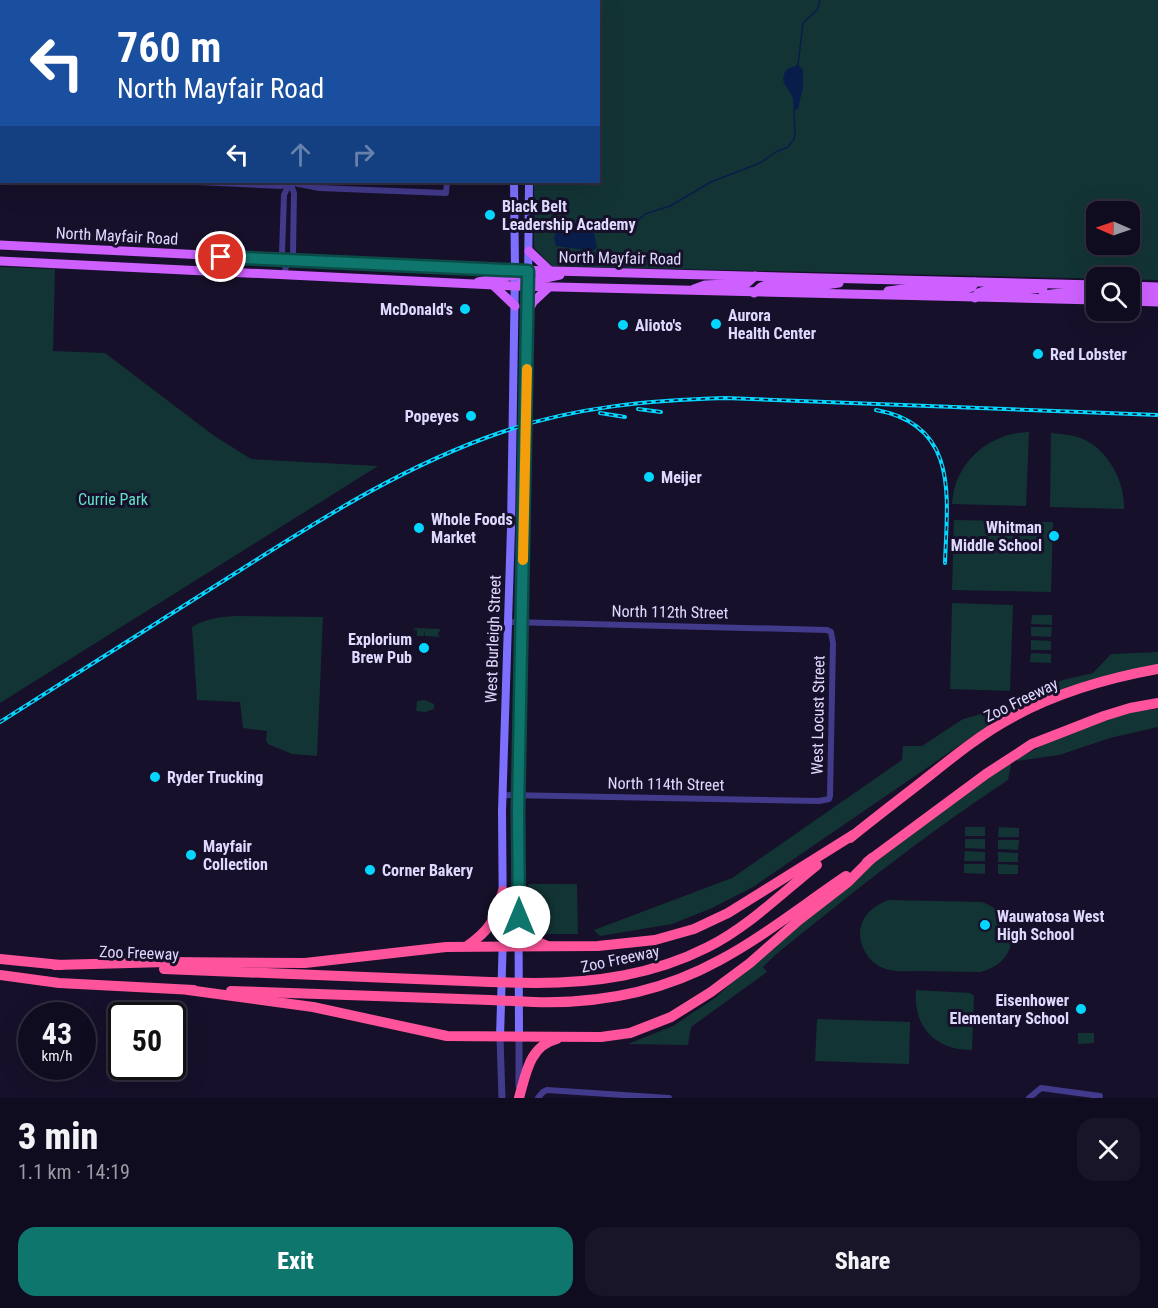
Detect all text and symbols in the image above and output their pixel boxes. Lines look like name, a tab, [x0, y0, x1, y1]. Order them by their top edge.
text: 760 m	[117, 23, 222, 72]
icon: left	[18, 24, 96, 102]
text: North Mayfair Road	[117, 73, 324, 105]
icon: left	[221, 138, 254, 171]
icon: ahead	[284, 138, 317, 171]
icon: right	[347, 138, 380, 171]
place label: Black Belt Leadership Academy	[502, 197, 636, 234]
north arrow	[1086, 201, 1140, 255]
map controls	[1086, 201, 1140, 321]
marker: Black Belt Leadership Academy	[483, 208, 497, 222]
street label: North Mayfair Road	[55, 223, 179, 249]
pin	[195, 231, 246, 282]
icon: arrive	[204, 240, 237, 273]
street label: North Mayfair Road	[558, 247, 682, 269]
button: search	[1086, 267, 1140, 321]
place label: McDonald's	[380, 300, 453, 319]
marker: McDonald's	[458, 302, 472, 316]
place label: Aurora Health Center	[728, 306, 816, 343]
place label: Alioto's	[635, 316, 682, 335]
marker: Aurora Health Center	[709, 317, 723, 331]
marker: Alioto's	[616, 318, 630, 332]
place label: Red Lobster	[1050, 345, 1127, 364]
marker: Red Lobster	[1031, 347, 1045, 361]
place label: Popeyes	[405, 407, 459, 426]
marker: Popeyes	[464, 409, 478, 423]
place label: Meijer	[661, 468, 702, 487]
marker: Meijer	[642, 470, 656, 484]
park label: Currie Park	[78, 490, 149, 509]
place label: Whole Foods Market	[431, 510, 513, 547]
place label: Whitman Middle School	[951, 518, 1042, 555]
marker: Whole Foods Market	[412, 521, 426, 535]
marker: Whitman Middle School	[1047, 529, 1061, 543]
street label: West Burleigh Street	[481, 574, 505, 703]
street label: North 112th Street	[612, 601, 729, 623]
place label: Explorium Brew Pub	[348, 630, 412, 667]
marker: Explorium Brew Pub	[417, 641, 431, 655]
street label: West Locust Street	[807, 655, 829, 775]
street label: Zoo Freeway	[981, 674, 1061, 726]
place label: Ryder Trucking	[167, 768, 263, 787]
marker: Ryder Trucking	[148, 770, 162, 784]
street label: North 114th Street	[608, 773, 725, 795]
place label: Mayfair Collection	[203, 837, 268, 874]
marker: Mayfair Collection	[184, 848, 198, 862]
place label: Corner Bakery	[382, 861, 473, 880]
marker: Corner Bakery	[363, 863, 377, 877]
position arrow	[487, 885, 551, 949]
place label: Wauwatosa West High School	[997, 907, 1105, 944]
marker: Wauwatosa West High School	[978, 918, 992, 932]
street label: Zoo Freeway	[579, 941, 661, 977]
street label: Zoo Freeway	[99, 942, 180, 964]
place label: Eisenhower Elementary School	[950, 991, 1069, 1028]
speed limit sign: 50	[108, 1002, 186, 1080]
marker: Eisenhower Elementary School	[1074, 1002, 1088, 1016]
text: 43	[42, 1016, 72, 1051]
text: km/h	[42, 1047, 72, 1065]
text: 3 min	[18, 1116, 98, 1158]
button: close	[1077, 1118, 1140, 1181]
text: 1.1 km · 14:19	[18, 1160, 130, 1184]
button: Exit	[18, 1227, 573, 1296]
button: Share	[585, 1227, 1140, 1296]

